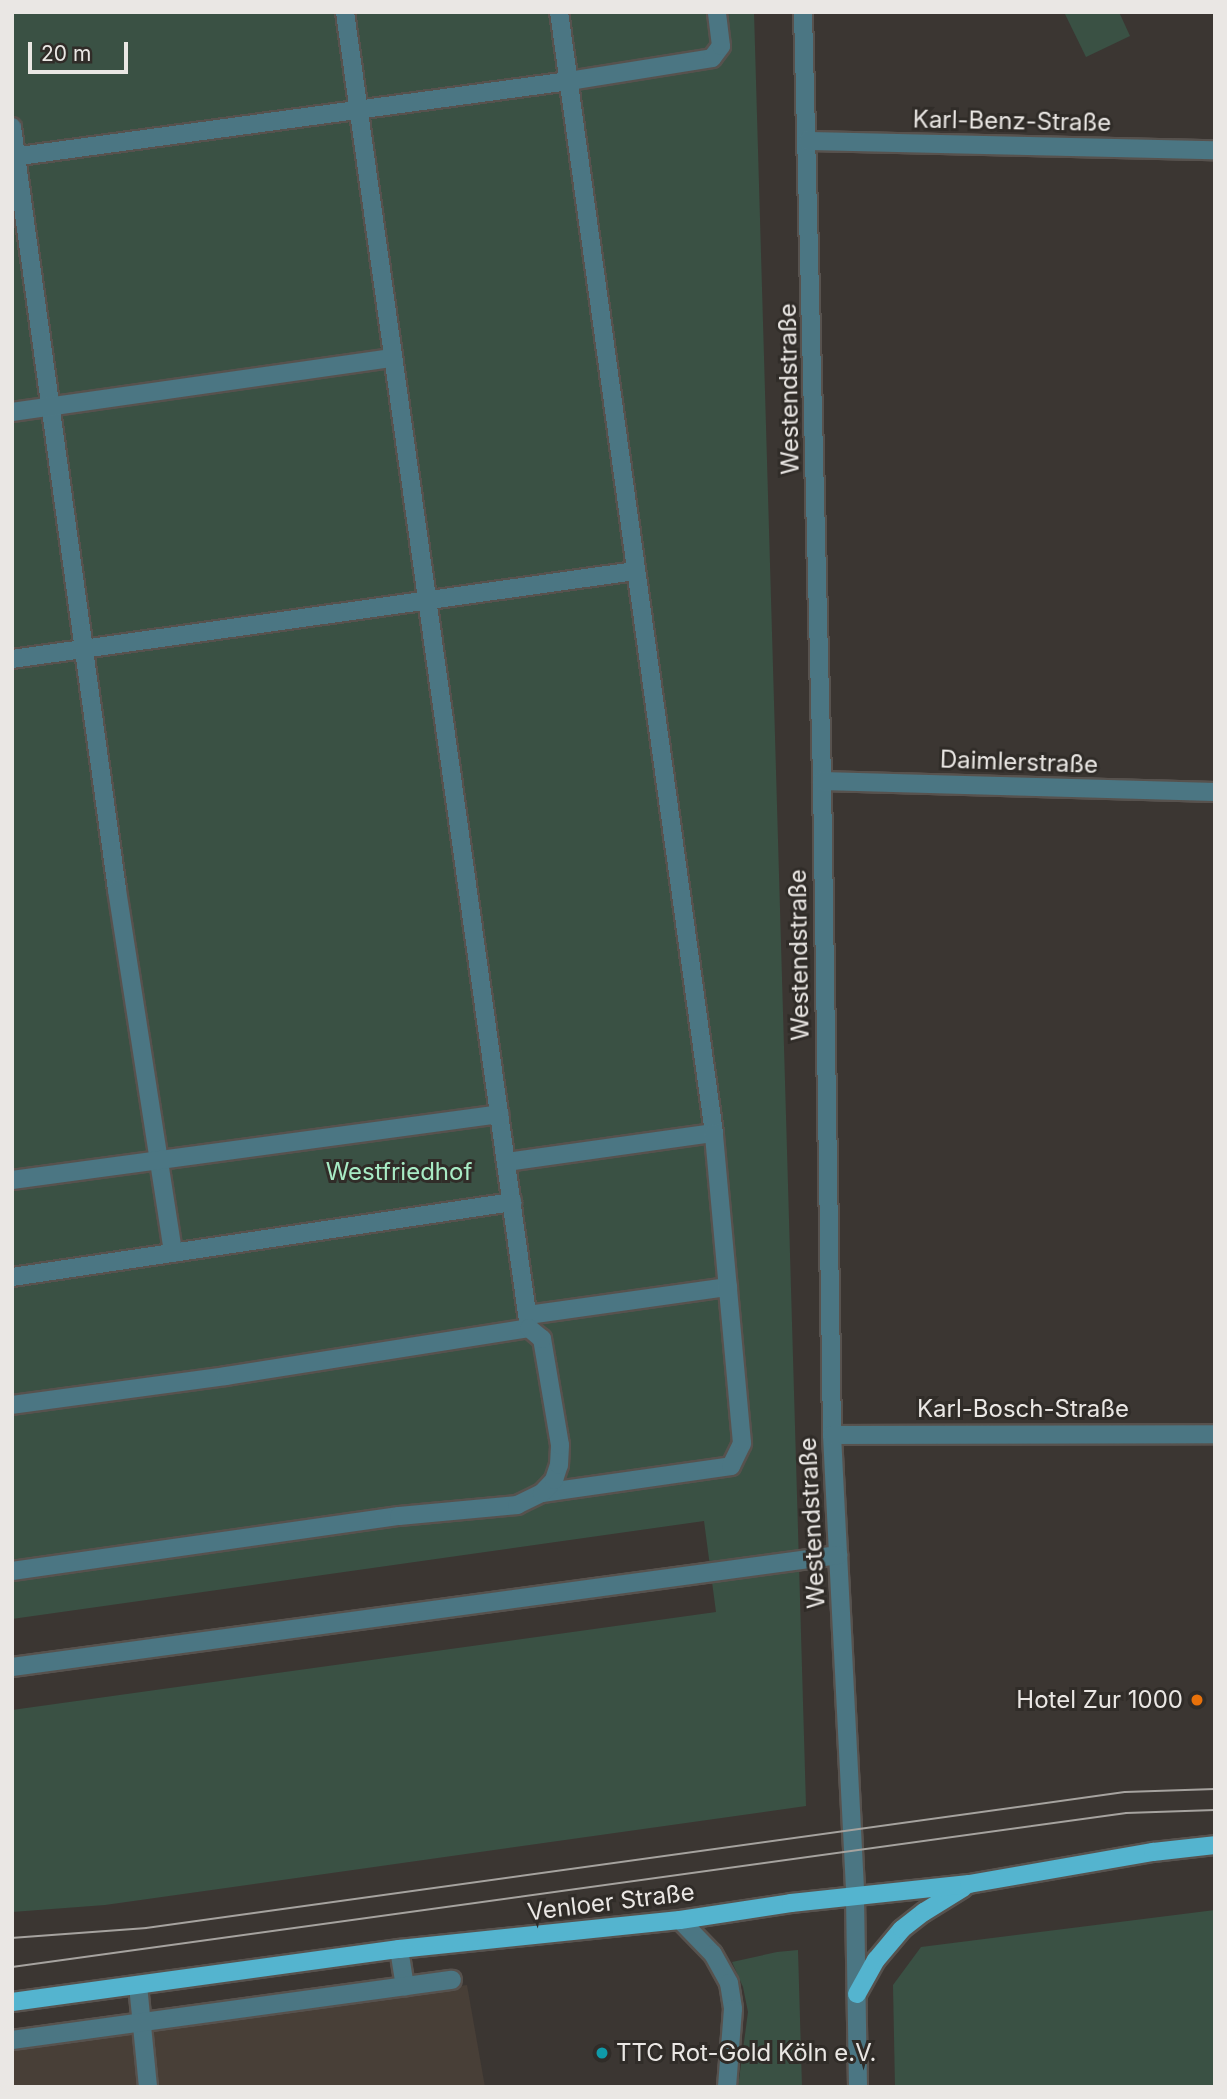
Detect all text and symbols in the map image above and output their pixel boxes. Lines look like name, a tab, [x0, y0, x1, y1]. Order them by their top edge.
scale bar	[32, 28, 131, 72]
text: 20 m	[41, 41, 91, 66]
street label: Karl-Benz-Straße	[912, 105, 1112, 137]
street label: Westendstraße	[773, 303, 805, 475]
street label: Daimlerstraße	[939, 745, 1099, 779]
street label: Westendstraße	[783, 869, 815, 1041]
park label: Westfriedhof	[326, 1158, 472, 1186]
street label: Karl-Bosch-Straße	[917, 1395, 1129, 1423]
street label: Westendstraße	[793, 1437, 831, 1609]
place label: Hotel Zur 1000	[1016, 1686, 1183, 1714]
marker: Hotel Zur 1000	[1189, 1692, 1205, 1708]
street label: Venloer Straße	[526, 1877, 696, 1927]
place label: TTC Rot-Gold Köln e.V.	[616, 2039, 876, 2067]
marker: TTC Rot-Gold Köln e.V.	[594, 2045, 610, 2061]

